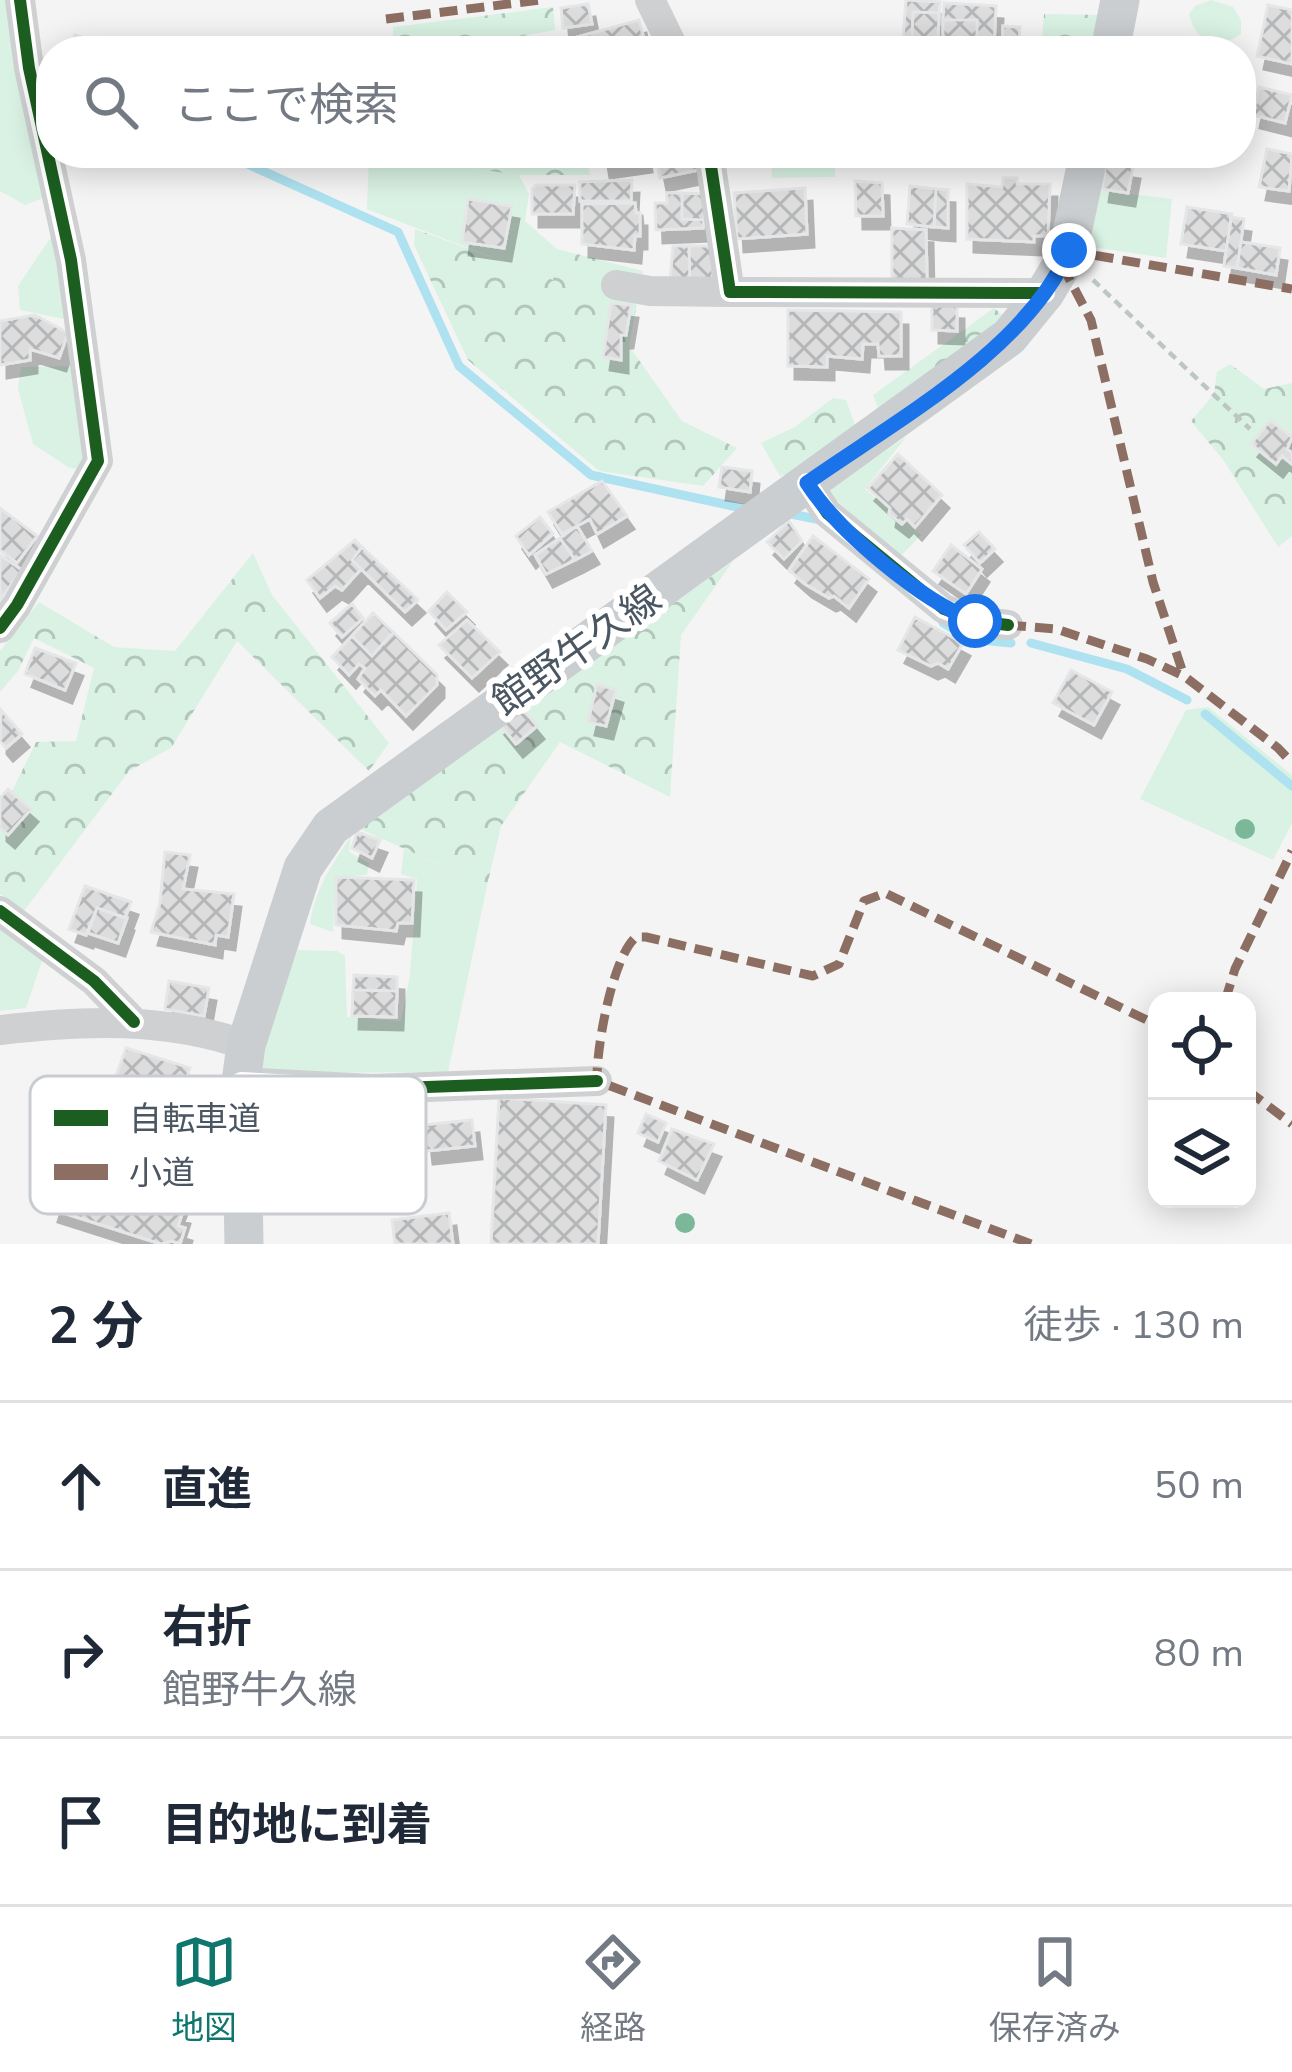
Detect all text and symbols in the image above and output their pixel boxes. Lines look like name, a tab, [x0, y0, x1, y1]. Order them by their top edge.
search box	[36, 36, 1256, 168]
icon: search	[78, 69, 144, 135]
text: ここで検索	[174, 75, 399, 136]
route end	[1042, 223, 1096, 277]
street label: 館野牛久線	[482, 573, 672, 728]
route start	[948, 594, 1002, 648]
map controls	[1148, 992, 1256, 1208]
button: locate	[1148, 992, 1256, 1100]
legend	[30, 1076, 426, 1214]
text: 自転車道	[129, 1097, 261, 1142]
button: layers	[1148, 1100, 1256, 1208]
text: 小道	[129, 1151, 195, 1196]
text: 2 分	[48, 1291, 143, 1361]
text: 徒歩 · 130 m	[1023, 1299, 1244, 1352]
icon: ahead	[48, 1453, 114, 1519]
text: 直進	[162, 1459, 252, 1520]
text: 50 m	[1154, 1459, 1244, 1512]
text: 右折	[162, 1597, 252, 1658]
icon: right	[48, 1621, 114, 1687]
text: 80 m	[1154, 1627, 1244, 1680]
text: 館野牛久線	[162, 1664, 357, 1717]
icon: arrive	[48, 1789, 114, 1855]
text: 目的地に到着	[162, 1795, 432, 1856]
tab: 地図	[171, 1929, 237, 2051]
tab: 経路	[580, 1929, 646, 2051]
tab: 保存済み	[989, 1929, 1121, 2051]

